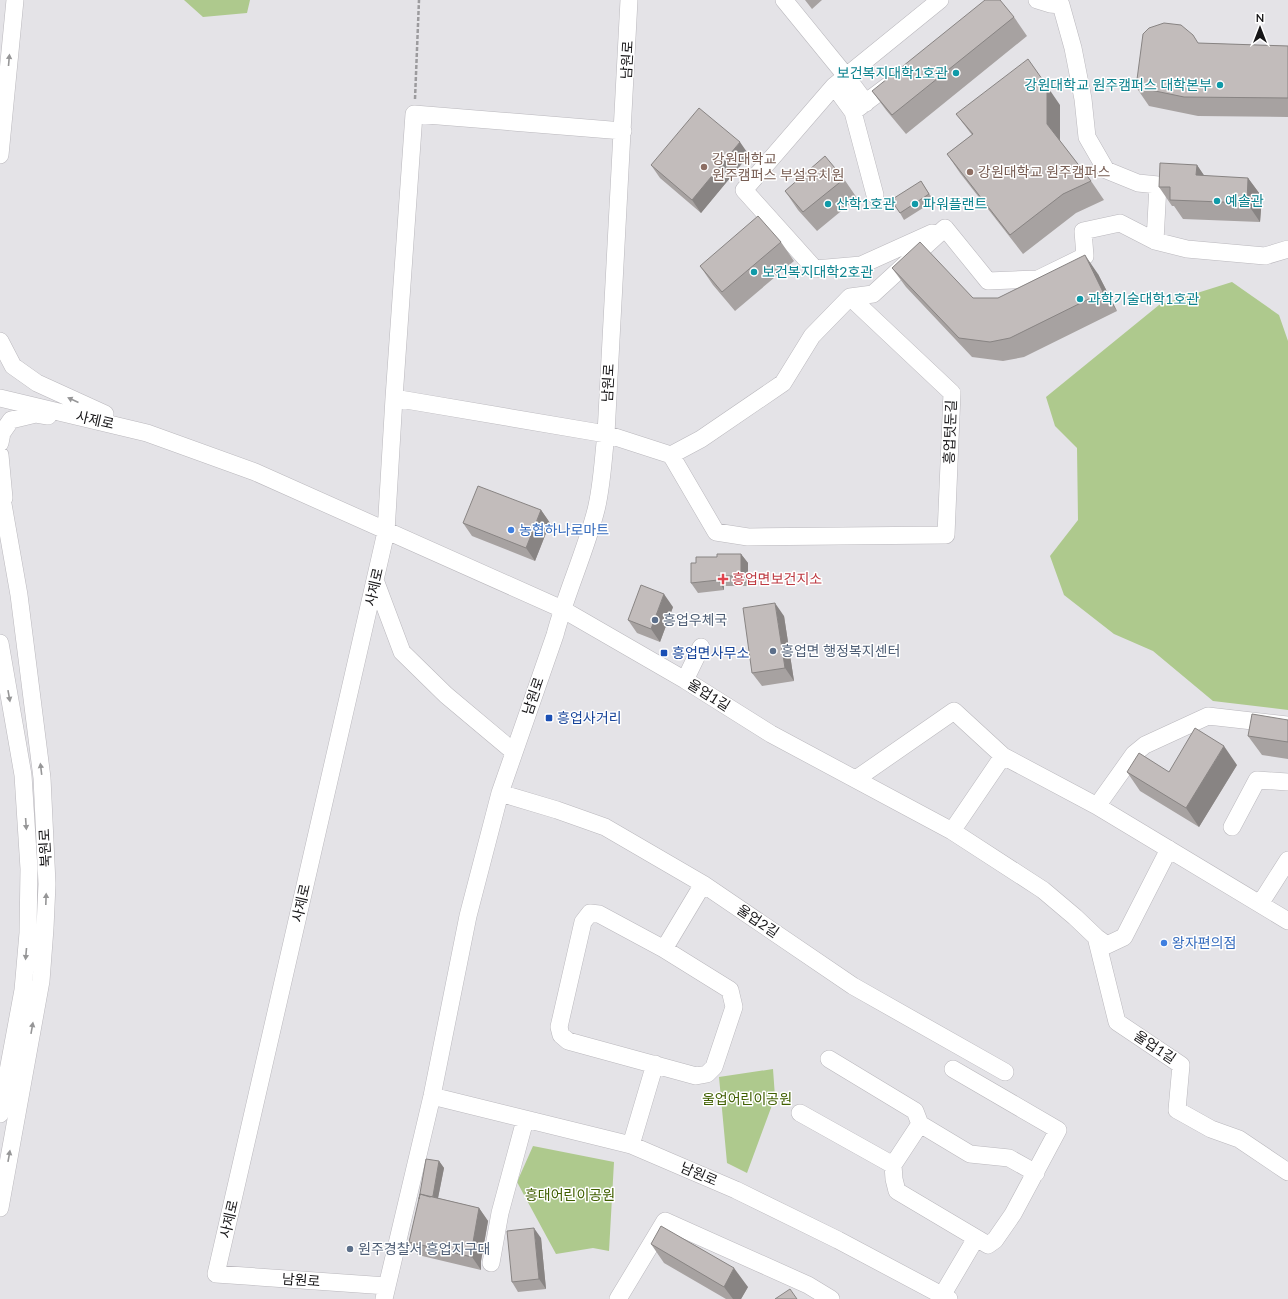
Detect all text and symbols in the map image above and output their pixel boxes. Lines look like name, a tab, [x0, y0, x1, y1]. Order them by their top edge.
north arrow	[1240, 8, 1280, 48]
text: N	[1256, 11, 1264, 24]
street label: 남원로	[617, 40, 636, 80]
one-way arrow	[6, 54, 12, 66]
place label: 보건복지대학1호관	[837, 64, 948, 81]
marker: 보건복지대학1호관	[951, 68, 961, 78]
place label: 강원대학교 원주캠퍼스 대학본부	[1025, 76, 1212, 93]
marker: 강원대학교 원주캠퍼스 대학본부	[1215, 80, 1225, 90]
place label: 강원대학교 원주캠퍼스 부설유치원	[712, 150, 844, 183]
marker: 강원대학교 원주캠퍼스 부설유치원	[699, 162, 709, 172]
place label: 강원대학교 원주캠퍼스	[978, 163, 1111, 180]
marker: 강원대학교 원주캠퍼스	[965, 167, 975, 177]
place label: 예솔관	[1225, 192, 1264, 209]
place label: 산학1호관	[836, 195, 896, 212]
place label: 파워플랜트	[923, 195, 988, 212]
marker: 예솔관	[1212, 196, 1222, 206]
marker: 산학1호관	[823, 199, 833, 209]
marker: 파워플랜트	[910, 199, 920, 209]
place label: 보건복지대학2호관	[762, 263, 873, 280]
marker: 보건복지대학2호관	[749, 267, 759, 277]
place label: 과학기술대학1호관	[1088, 290, 1199, 307]
marker: 과학기술대학1호관	[1075, 294, 1085, 304]
street label: 남원로	[598, 363, 617, 403]
one-way arrow	[66, 397, 78, 403]
street label: 흥업텃둔길	[940, 400, 959, 464]
street label: 사제로	[74, 407, 116, 432]
place label: 농협하나로마트	[519, 521, 609, 538]
marker: 농협하나로마트	[506, 525, 516, 535]
street label: 사제로	[361, 566, 386, 608]
place label: 흥업면보건지소	[732, 570, 822, 587]
marker: 흥업면보건지소	[717, 573, 729, 585]
place label: 흥업우체국	[663, 611, 728, 628]
marker: 흥업우체국	[650, 615, 660, 625]
place label: 흥업면 행정복지센터	[781, 642, 901, 659]
place label: 흥업면사무소	[672, 644, 749, 661]
marker: 흥업면 행정복지센터	[768, 646, 778, 656]
marker: 흥업면사무소	[659, 648, 669, 658]
street label: 남원로	[518, 675, 547, 717]
street label: 울업1길	[685, 675, 734, 714]
one-way arrow	[7, 689, 13, 702]
place label: 흥업사거리	[557, 709, 621, 726]
marker: 흥업사거리	[544, 713, 554, 723]
one-way arrow	[38, 763, 44, 775]
one-way arrow	[23, 818, 30, 830]
street label: 북원로	[35, 828, 54, 868]
street label: 사제로	[288, 882, 313, 924]
one-way arrow	[43, 893, 50, 905]
street label: 울업2길	[734, 900, 782, 941]
place label: 왕자편의점	[1172, 934, 1236, 951]
marker: 왕자편의점	[1159, 938, 1169, 948]
one-way arrow	[22, 948, 29, 960]
one-way arrow	[30, 1022, 36, 1034]
street label: 울업1길	[1131, 1026, 1179, 1067]
park label: 울업어린이공원	[702, 1090, 792, 1107]
one-way arrow	[7, 1150, 13, 1162]
street label: 남원로	[678, 1158, 720, 1189]
park label: 흥대어린이공원	[525, 1186, 615, 1203]
street label: 사제로	[216, 1198, 241, 1240]
place label: 원주경찰서 흥업지구대	[358, 1240, 490, 1257]
marker: 원주경찰서 흥업지구대	[345, 1244, 355, 1254]
street label: 남원로	[281, 1270, 321, 1289]

